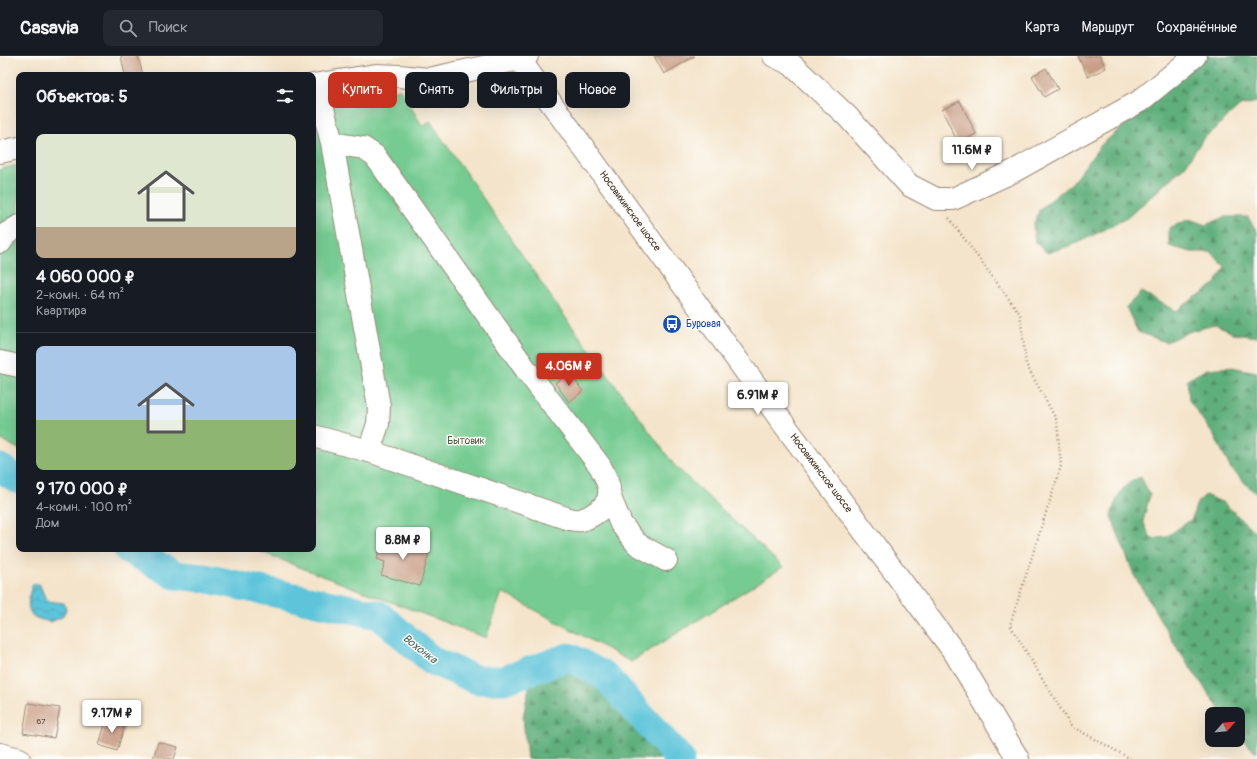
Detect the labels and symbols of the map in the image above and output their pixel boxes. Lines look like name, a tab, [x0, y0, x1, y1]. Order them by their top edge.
pin: 11.6M ₽	[935, 137, 1009, 171]
street label: Носовихинское шоссе	[597, 169, 663, 253]
bus stop icon: Буровая	[661, 313, 683, 335]
place label: Буровая	[686, 318, 721, 330]
pin: 4.06M ₽	[532, 353, 606, 387]
pin: 6.91M ₽	[721, 382, 795, 416]
street label: Носовихинское шоссе	[787, 431, 855, 515]
park label: Бытовик	[447, 435, 485, 447]
pin: 8.8M ₽	[370, 527, 436, 561]
water label: Вохонка	[400, 632, 440, 667]
pin: 9.17M ₽	[75, 700, 149, 734]
north arrow	[1205, 707, 1245, 747]
house number: 67	[37, 717, 46, 726]

